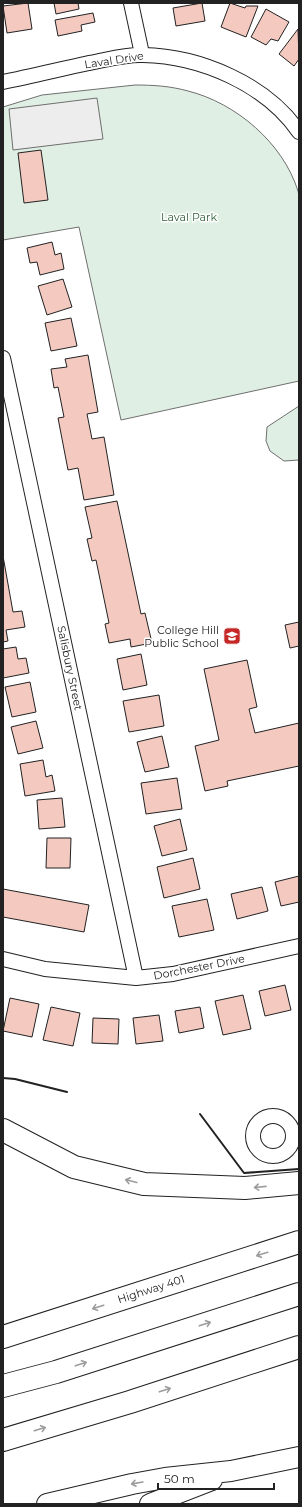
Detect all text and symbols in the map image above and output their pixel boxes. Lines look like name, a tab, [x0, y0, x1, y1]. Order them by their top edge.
street label: Laval Drive	[83, 48, 145, 72]
park label: Laval Park	[161, 210, 217, 224]
place label: College Hill Public School	[144, 623, 219, 650]
street label: Salisbury Street	[54, 625, 86, 712]
school or university icon: College Hill Public School	[222, 626, 242, 646]
street label: Dorchester Drive	[152, 951, 246, 983]
one-way arrow	[125, 1177, 138, 1184]
one-way arrow	[254, 1183, 267, 1191]
one-way arrow	[256, 1250, 268, 1258]
street label: Highway 401	[116, 1272, 186, 1306]
one-way arrow	[93, 1303, 105, 1311]
one-way arrow	[198, 1320, 211, 1327]
one-way arrow	[74, 1360, 87, 1367]
one-way arrow	[158, 1386, 171, 1393]
one-way arrow	[34, 1425, 47, 1432]
scale bar	[158, 1465, 274, 1491]
text: 50 m	[164, 1471, 195, 1486]
one-way arrow	[131, 1479, 144, 1487]

